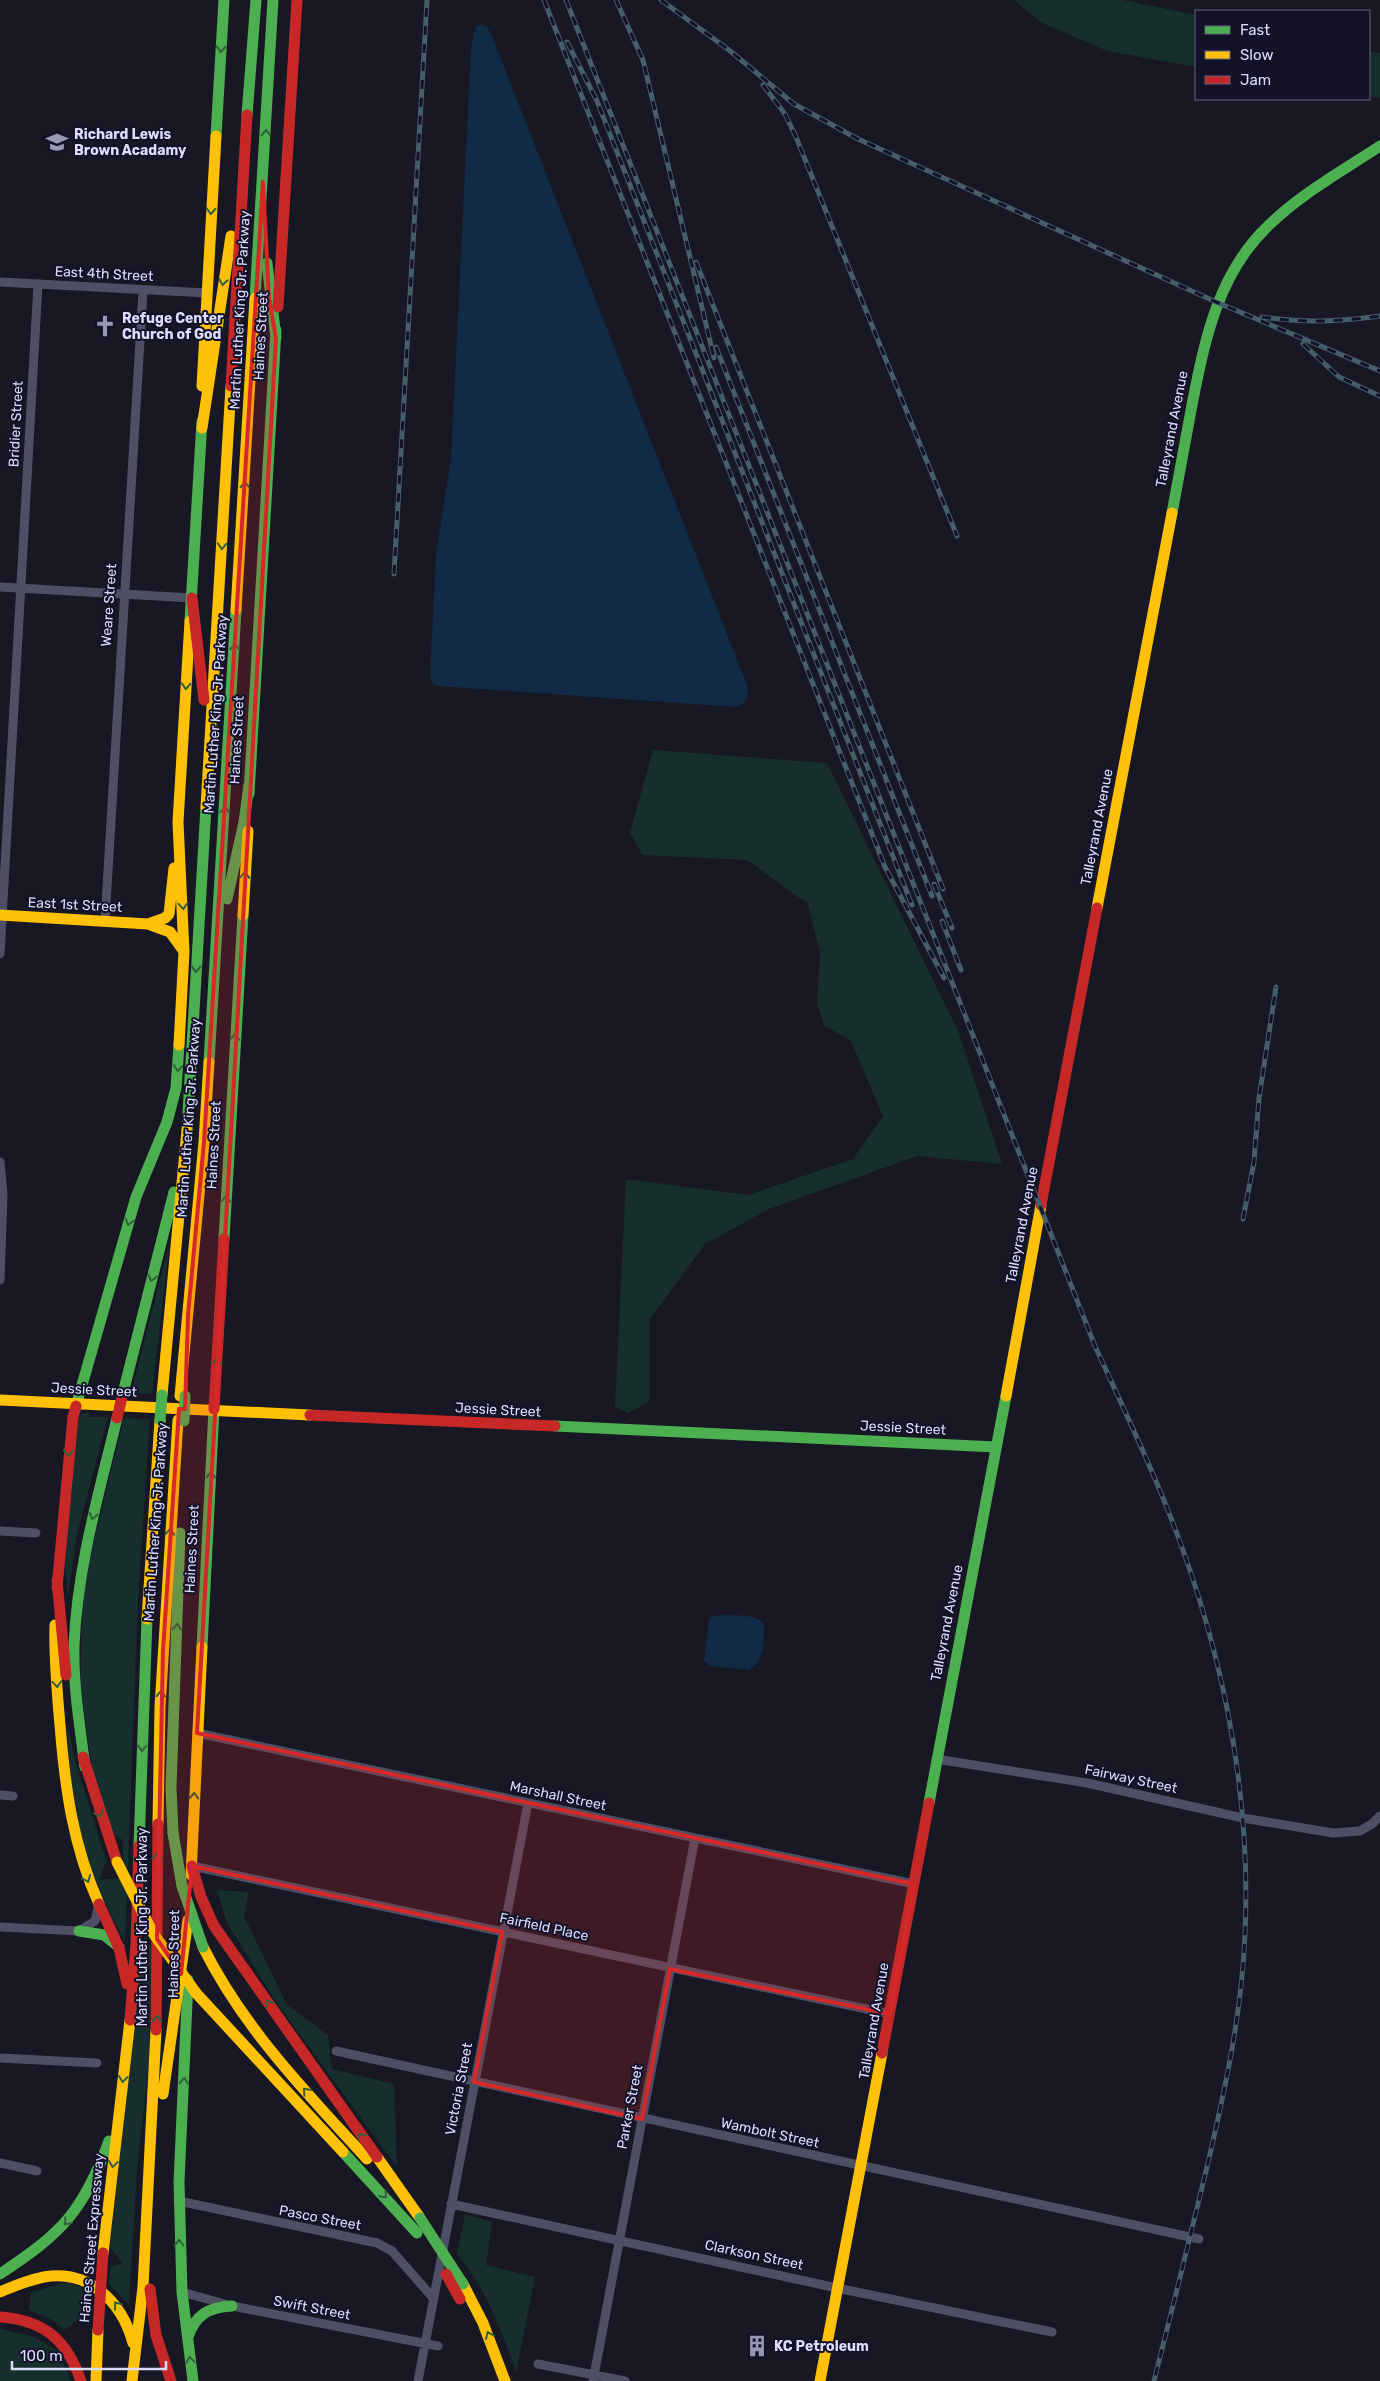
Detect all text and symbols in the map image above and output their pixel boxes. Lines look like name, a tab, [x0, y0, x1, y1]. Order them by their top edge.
legend	[1195, 10, 1370, 100]
text: Fast	[1240, 21, 1270, 39]
one-way arrow	[216, 45, 227, 53]
text: Slow	[1240, 46, 1273, 64]
text: Jam	[1240, 71, 1271, 89]
place label: Richard Lewis Brown Acadamy	[74, 126, 187, 159]
school or university icon: Richard Lewis Brown Acadamy	[44, 129, 70, 155]
one-way arrow	[260, 129, 271, 137]
one-way arrow	[206, 207, 217, 215]
street label: Martin Luther King Jr. Parkway	[226, 210, 254, 410]
street label: East 4th Street	[54, 263, 154, 285]
one-way arrow	[219, 278, 229, 287]
street label: Haines Street	[250, 291, 272, 381]
place label: Refuge Center Church of God	[122, 310, 224, 343]
church icon: Refuge Center Church of God	[92, 313, 118, 339]
street label: Talleyrand Avenue	[1152, 369, 1192, 489]
street label: Bridier Street	[5, 380, 27, 468]
one-way arrow	[239, 481, 250, 489]
one-way arrow	[216, 542, 227, 550]
street label: Weare Street	[98, 562, 120, 647]
street label: Martin Luther King Jr. Parkway	[201, 614, 231, 814]
one-way arrow	[229, 643, 240, 651]
one-way arrow	[181, 682, 192, 690]
street label: Haines Street	[226, 695, 248, 785]
street label: Talleyrand Avenue	[1077, 767, 1117, 887]
one-way arrow	[219, 805, 230, 813]
one-way arrow	[239, 870, 250, 878]
street label: East 1st Street	[27, 894, 123, 916]
one-way arrow	[178, 902, 189, 910]
one-way arrow	[191, 965, 202, 973]
street label: Martin Luther King Jr. Parkway	[174, 1018, 204, 1218]
one-way arrow	[229, 1033, 240, 1041]
one-way arrow	[172, 1064, 183, 1072]
street label: Haines Street	[203, 1100, 225, 1190]
street label: Talleyrand Avenue	[1002, 1165, 1042, 1285]
one-way arrow	[220, 1195, 231, 1203]
one-way arrow	[124, 1217, 134, 1225]
one-way arrow	[147, 1273, 158, 1282]
one-way arrow	[211, 1357, 222, 1365]
street label: Jessie Street	[51, 1379, 138, 1401]
street label: Jessie Street	[455, 1399, 542, 1421]
street label: Jessie Street	[860, 1417, 947, 1439]
street label: Martin Luther King Jr. Parkway	[141, 1422, 171, 1622]
one-way arrow	[63, 1449, 74, 1457]
one-way arrow	[205, 1471, 216, 1479]
street label: Haines Street	[181, 1504, 203, 1594]
one-way arrow	[88, 1512, 98, 1520]
one-way arrow	[164, 1528, 175, 1536]
street label: Talleyrand Avenue	[927, 1563, 967, 1683]
one-way arrow	[171, 1623, 182, 1631]
one-way arrow	[51, 1681, 62, 1689]
one-way arrow	[155, 1690, 166, 1698]
one-way arrow	[136, 1744, 147, 1752]
street label: Fairway Street	[1083, 1761, 1179, 1797]
street label: Marshall Street	[508, 1777, 608, 1815]
one-way arrow	[189, 1792, 200, 1800]
one-way arrow	[94, 1809, 104, 1818]
street label: Martin Luther King Jr. Parkway	[134, 1827, 151, 2027]
one-way arrow	[152, 1852, 162, 1860]
one-way arrow	[80, 1874, 91, 1883]
street label: Haines Street	[165, 1909, 183, 1998]
street label: Fairfield Place	[498, 1909, 590, 1945]
street label: Talleyrand Avenue	[855, 1961, 893, 2081]
one-way arrow	[265, 1999, 274, 2009]
one-way arrow	[151, 2015, 162, 2023]
street label: Victoria Street	[442, 2041, 476, 2137]
street label: Parker Street	[613, 2063, 647, 2151]
one-way arrow	[119, 2075, 129, 2083]
one-way arrow	[178, 2076, 189, 2084]
one-way arrow	[303, 2087, 312, 2096]
street label: Wambolt Street	[719, 2114, 821, 2152]
one-way arrow	[359, 2133, 367, 2142]
street label: Haines Street Expressway	[76, 2152, 108, 2323]
one-way arrow	[108, 2160, 119, 2168]
one-way arrow	[378, 2189, 387, 2198]
street label: Pasco Street	[277, 2202, 363, 2234]
one-way arrow	[64, 2217, 73, 2226]
street label: Clarkson Street	[703, 2236, 805, 2274]
one-way arrow	[174, 2239, 184, 2246]
street label: Swift Street	[272, 2292, 352, 2324]
one-way arrow	[114, 2302, 122, 2311]
one-way arrow	[484, 2331, 495, 2340]
building icon: KC Petroleum	[744, 2333, 770, 2359]
scale bar	[12, 2338, 166, 2370]
place label: KC Petroleum	[774, 2338, 869, 2355]
text: 100 m	[20, 2347, 62, 2365]
one-way arrow	[185, 2356, 196, 2364]

